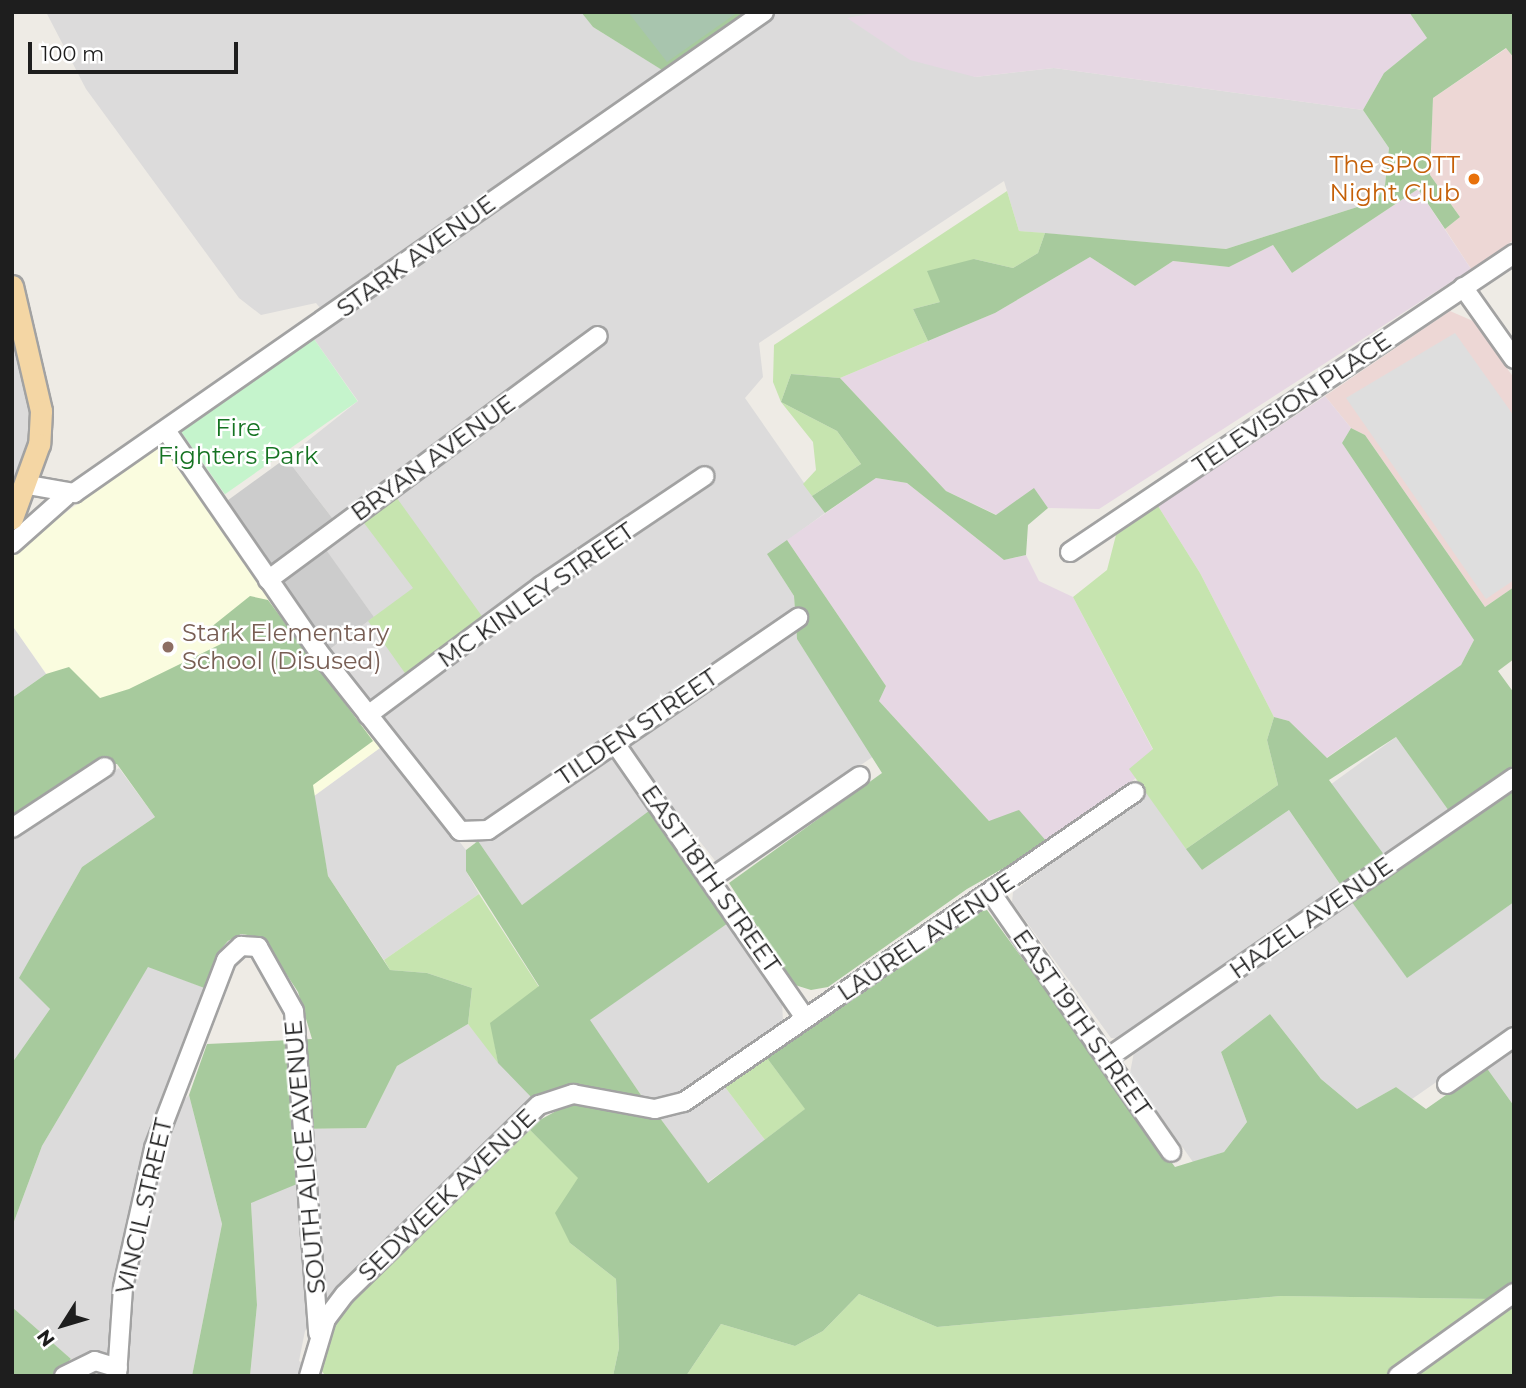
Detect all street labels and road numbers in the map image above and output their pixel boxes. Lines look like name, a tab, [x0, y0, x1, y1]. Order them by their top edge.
street label: STARK AVENUE	[331, 189, 501, 323]
street label: TELEVISION PLACE	[1188, 326, 1396, 480]
street label: BRYAN AVENUE	[345, 389, 521, 527]
street label: MC KINLEY STREET	[432, 516, 640, 674]
street label: TILDEN STREET	[551, 662, 723, 792]
street label: EAST 18TH STREET	[635, 780, 787, 978]
street label: HAZEL AVENUE	[1224, 851, 1398, 985]
street label: LAUREL AVENUE	[832, 867, 1020, 1007]
street label: EAST 19TH STREET	[1007, 924, 1157, 1122]
street label: SOUTH ALICE AVENUE	[279, 1019, 331, 1295]
street label: SEDWEEK AVENUE	[352, 1103, 542, 1287]
street label: VINCIL STREET	[110, 1115, 178, 1297]

